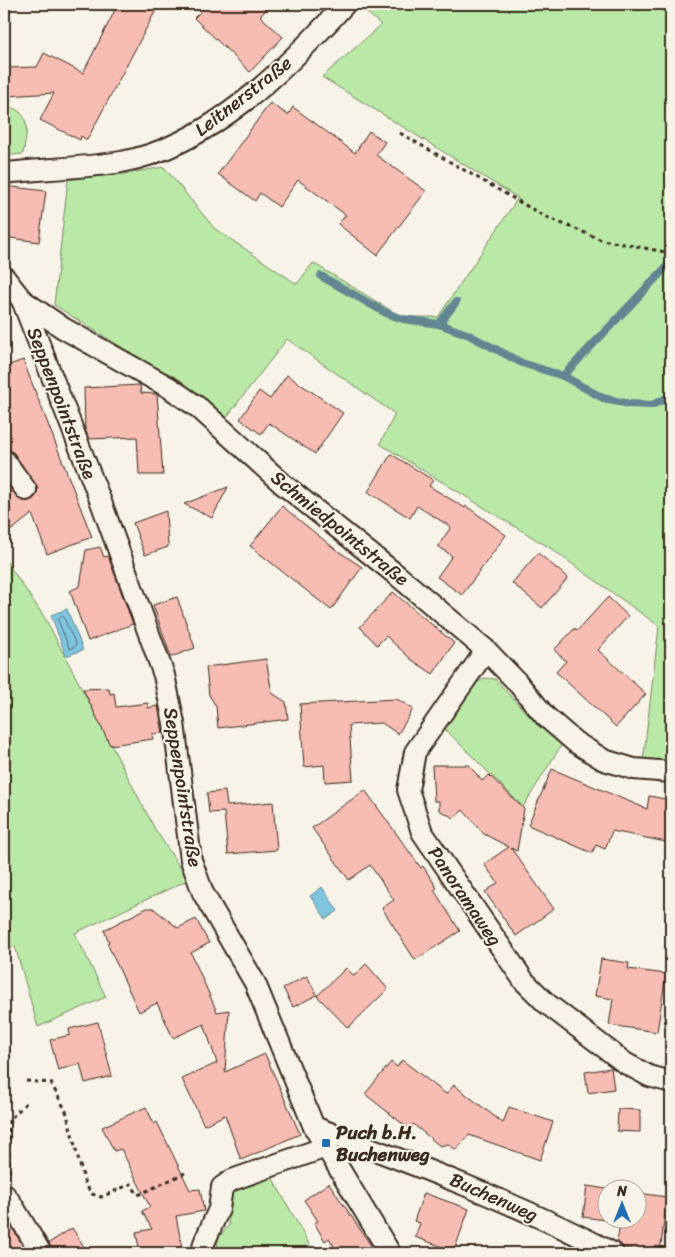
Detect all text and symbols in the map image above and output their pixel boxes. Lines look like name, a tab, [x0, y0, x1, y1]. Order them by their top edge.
street label: Leitnerstraße	[187, 47, 299, 145]
street label: Seppenpointstraße	[18, 322, 106, 484]
street label: Schmiedpointstraße	[263, 462, 417, 594]
street label: Seppenpointstraße	[154, 705, 212, 869]
street label: Panoramaweg	[419, 839, 511, 953]
place label: Puch b.H. Buchenweg	[336, 1116, 430, 1171]
marker: Puch b.H. Buchenweg	[320, 1137, 332, 1149]
street label: Buchenweg	[445, 1163, 544, 1231]
text: N	[616, 1179, 627, 1204]
north arrow	[598, 1180, 648, 1230]

